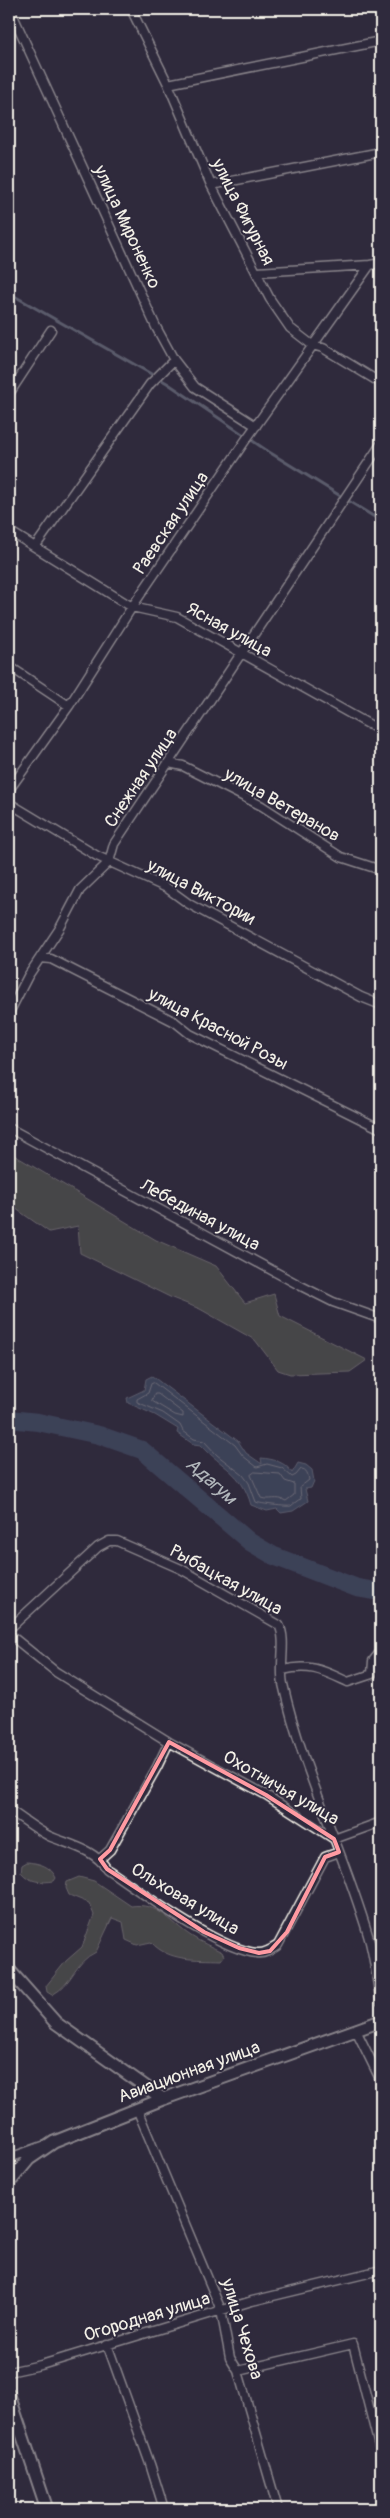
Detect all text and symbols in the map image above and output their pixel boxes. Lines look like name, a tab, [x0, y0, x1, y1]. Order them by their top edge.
street label: улица Фигурная	[206, 154, 280, 269]
street label: улица Мироненко	[88, 161, 166, 293]
street label: Раевская улица	[128, 467, 214, 579]
street label: Ясная улица	[182, 597, 276, 663]
street label: Снежная улица	[99, 724, 183, 832]
street label: улица Ветеранов	[219, 762, 344, 847]
street label: улица Виктории	[142, 853, 259, 930]
street label: улица Красной Розы	[143, 982, 292, 1076]
street label: Лебединая улица	[135, 1173, 264, 1256]
water label: Адагум	[181, 1452, 243, 1511]
street label: Рыбацкая улица	[166, 1540, 286, 1620]
street label: Охотничья улица	[219, 1745, 343, 1831]
street label: Ольховая улица	[127, 1858, 243, 1940]
street label: Авиационная улица	[115, 2036, 263, 2108]
street label: улица Чехова	[215, 2275, 268, 2382]
street label: Огородная улица	[81, 2287, 213, 2347]

